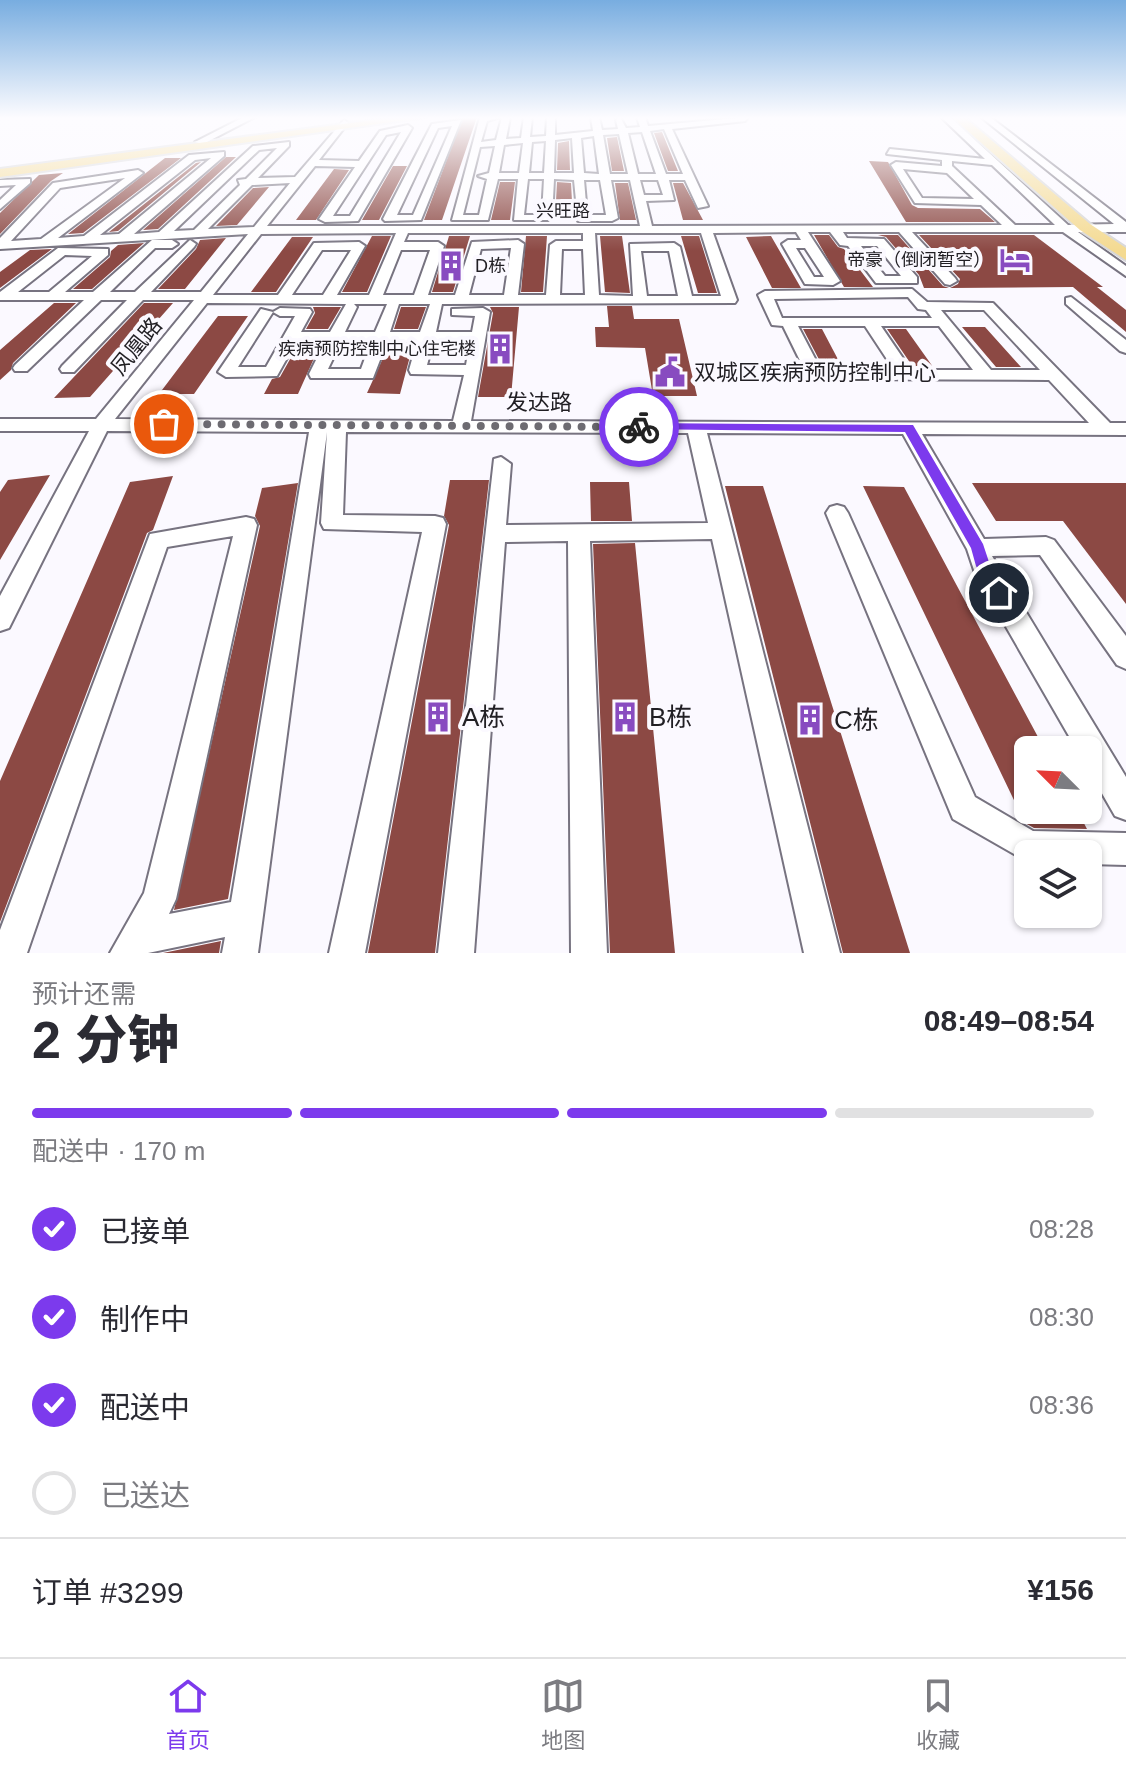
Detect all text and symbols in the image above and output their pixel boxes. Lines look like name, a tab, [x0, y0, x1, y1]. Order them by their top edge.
street label: 兴旺路	[536, 201, 590, 221]
hotel icon: 帝豪（倒闭暂空）	[998, 243, 1032, 277]
building icon: D栋	[434, 249, 468, 283]
place label: 帝豪（倒闭暂空）	[847, 250, 991, 270]
place label: D栋	[475, 256, 506, 276]
street label: 凤凰路	[106, 313, 167, 380]
building icon: 疾病预防控制中心住宅楼	[483, 332, 517, 366]
place label: 疾病预防控制中心住宅楼	[278, 339, 476, 359]
public building icon: 双城区疾病预防控制中心	[653, 355, 687, 389]
place label: 双城区疾病预防控制中心	[694, 360, 936, 385]
courier	[599, 387, 679, 467]
pin	[130, 390, 198, 458]
street label: 发达路	[506, 390, 572, 415]
icon: bag	[142, 402, 186, 446]
icon: bike	[617, 405, 661, 449]
pin	[965, 559, 1033, 627]
icon: home	[977, 571, 1021, 615]
building icon: A栋	[421, 700, 455, 734]
building icon: B栋	[608, 700, 642, 734]
place label: A栋	[462, 702, 505, 732]
place label: B栋	[649, 702, 692, 732]
building icon: C栋	[793, 703, 827, 737]
place label: C栋	[834, 705, 879, 735]
north arrow	[1014, 736, 1102, 824]
map controls	[1014, 736, 1102, 928]
button: layers	[1014, 840, 1102, 928]
text: 预计还需	[32, 979, 136, 1009]
text: 08:49–08:54	[924, 1004, 1094, 1037]
text: 2 分钟	[32, 1011, 179, 1069]
text: 配送中 · 170 m	[32, 1136, 205, 1166]
icon: check	[32, 1207, 76, 1251]
text: 08:28	[1029, 1214, 1094, 1244]
text: 已接单	[100, 1215, 190, 1248]
icon: check	[32, 1295, 76, 1339]
text: 08:30	[1029, 1302, 1094, 1332]
text: 制作中	[100, 1303, 190, 1336]
icon: check	[32, 1383, 76, 1427]
text: 08:36	[1029, 1390, 1094, 1420]
text: 配送中	[100, 1391, 190, 1424]
text: 已送达	[100, 1479, 190, 1512]
text: ¥156	[1027, 1573, 1094, 1606]
text: 订单 #3299	[32, 1576, 184, 1609]
tab: 首页	[166, 1674, 210, 1754]
tab: 地图	[541, 1674, 585, 1754]
tab: 收藏	[916, 1674, 960, 1754]

